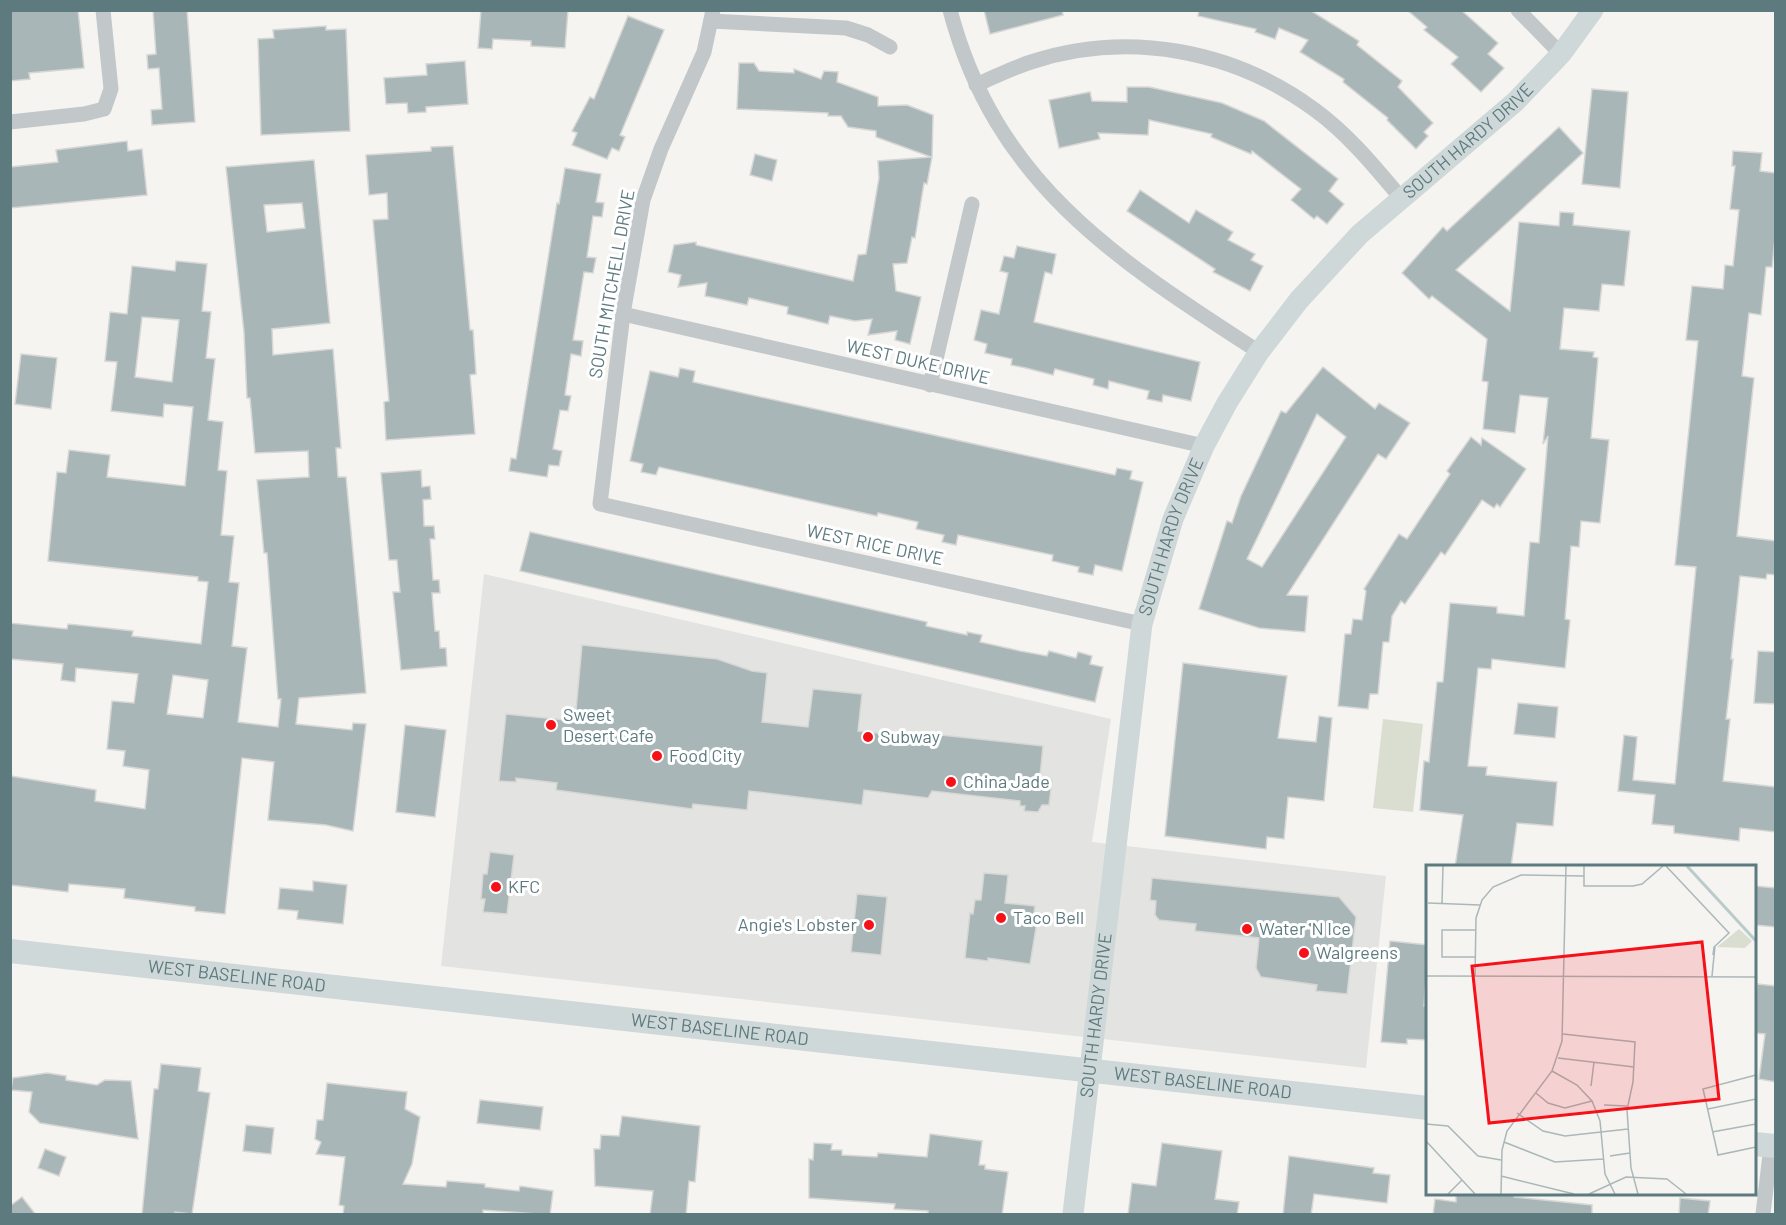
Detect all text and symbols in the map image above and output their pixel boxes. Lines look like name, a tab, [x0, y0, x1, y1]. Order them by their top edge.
street label: SOUTH HARDY DRIVE	[1398, 78, 1537, 203]
street label: SOUTH MITCHELL DRIVE	[584, 188, 638, 380]
street label: WEST DUKE DRIVE	[844, 334, 992, 388]
street label: SOUTH HARDY DRIVE	[1133, 454, 1208, 618]
street label: WEST RICE DRIVE	[805, 519, 946, 569]
place label: Sweet Desert Cafe	[563, 703, 654, 746]
marker: Sweet Desert Cafe	[544, 718, 558, 732]
place label: Subway	[880, 725, 940, 747]
marker: Subway	[861, 730, 875, 744]
place label: Food City	[669, 744, 742, 766]
marker: Food City	[650, 749, 664, 763]
place label: China Jade	[963, 770, 1050, 792]
marker: China Jade	[944, 775, 958, 789]
inset map	[1426, 865, 1756, 1195]
place label: KFC	[508, 875, 540, 897]
marker: KFC	[489, 880, 503, 894]
place label: Taco Bell	[1013, 906, 1084, 928]
marker: Taco Bell	[994, 911, 1008, 925]
place label: Angie's Lobster	[738, 913, 857, 935]
place label: Water 'N Ice	[1259, 917, 1351, 939]
marker: Angie's Lobster	[862, 918, 876, 932]
marker: Water 'N Ice	[1240, 922, 1254, 936]
street label: SOUTH HARDY DRIVE	[1075, 932, 1116, 1099]
place label: Walgreens	[1316, 941, 1398, 963]
marker: Walgreens	[1297, 946, 1311, 960]
street label: WEST BASELINE ROAD	[147, 954, 327, 996]
street label: WEST BASELINE ROAD	[630, 1008, 810, 1049]
street label: WEST BASELINE ROAD	[1113, 1061, 1293, 1103]

